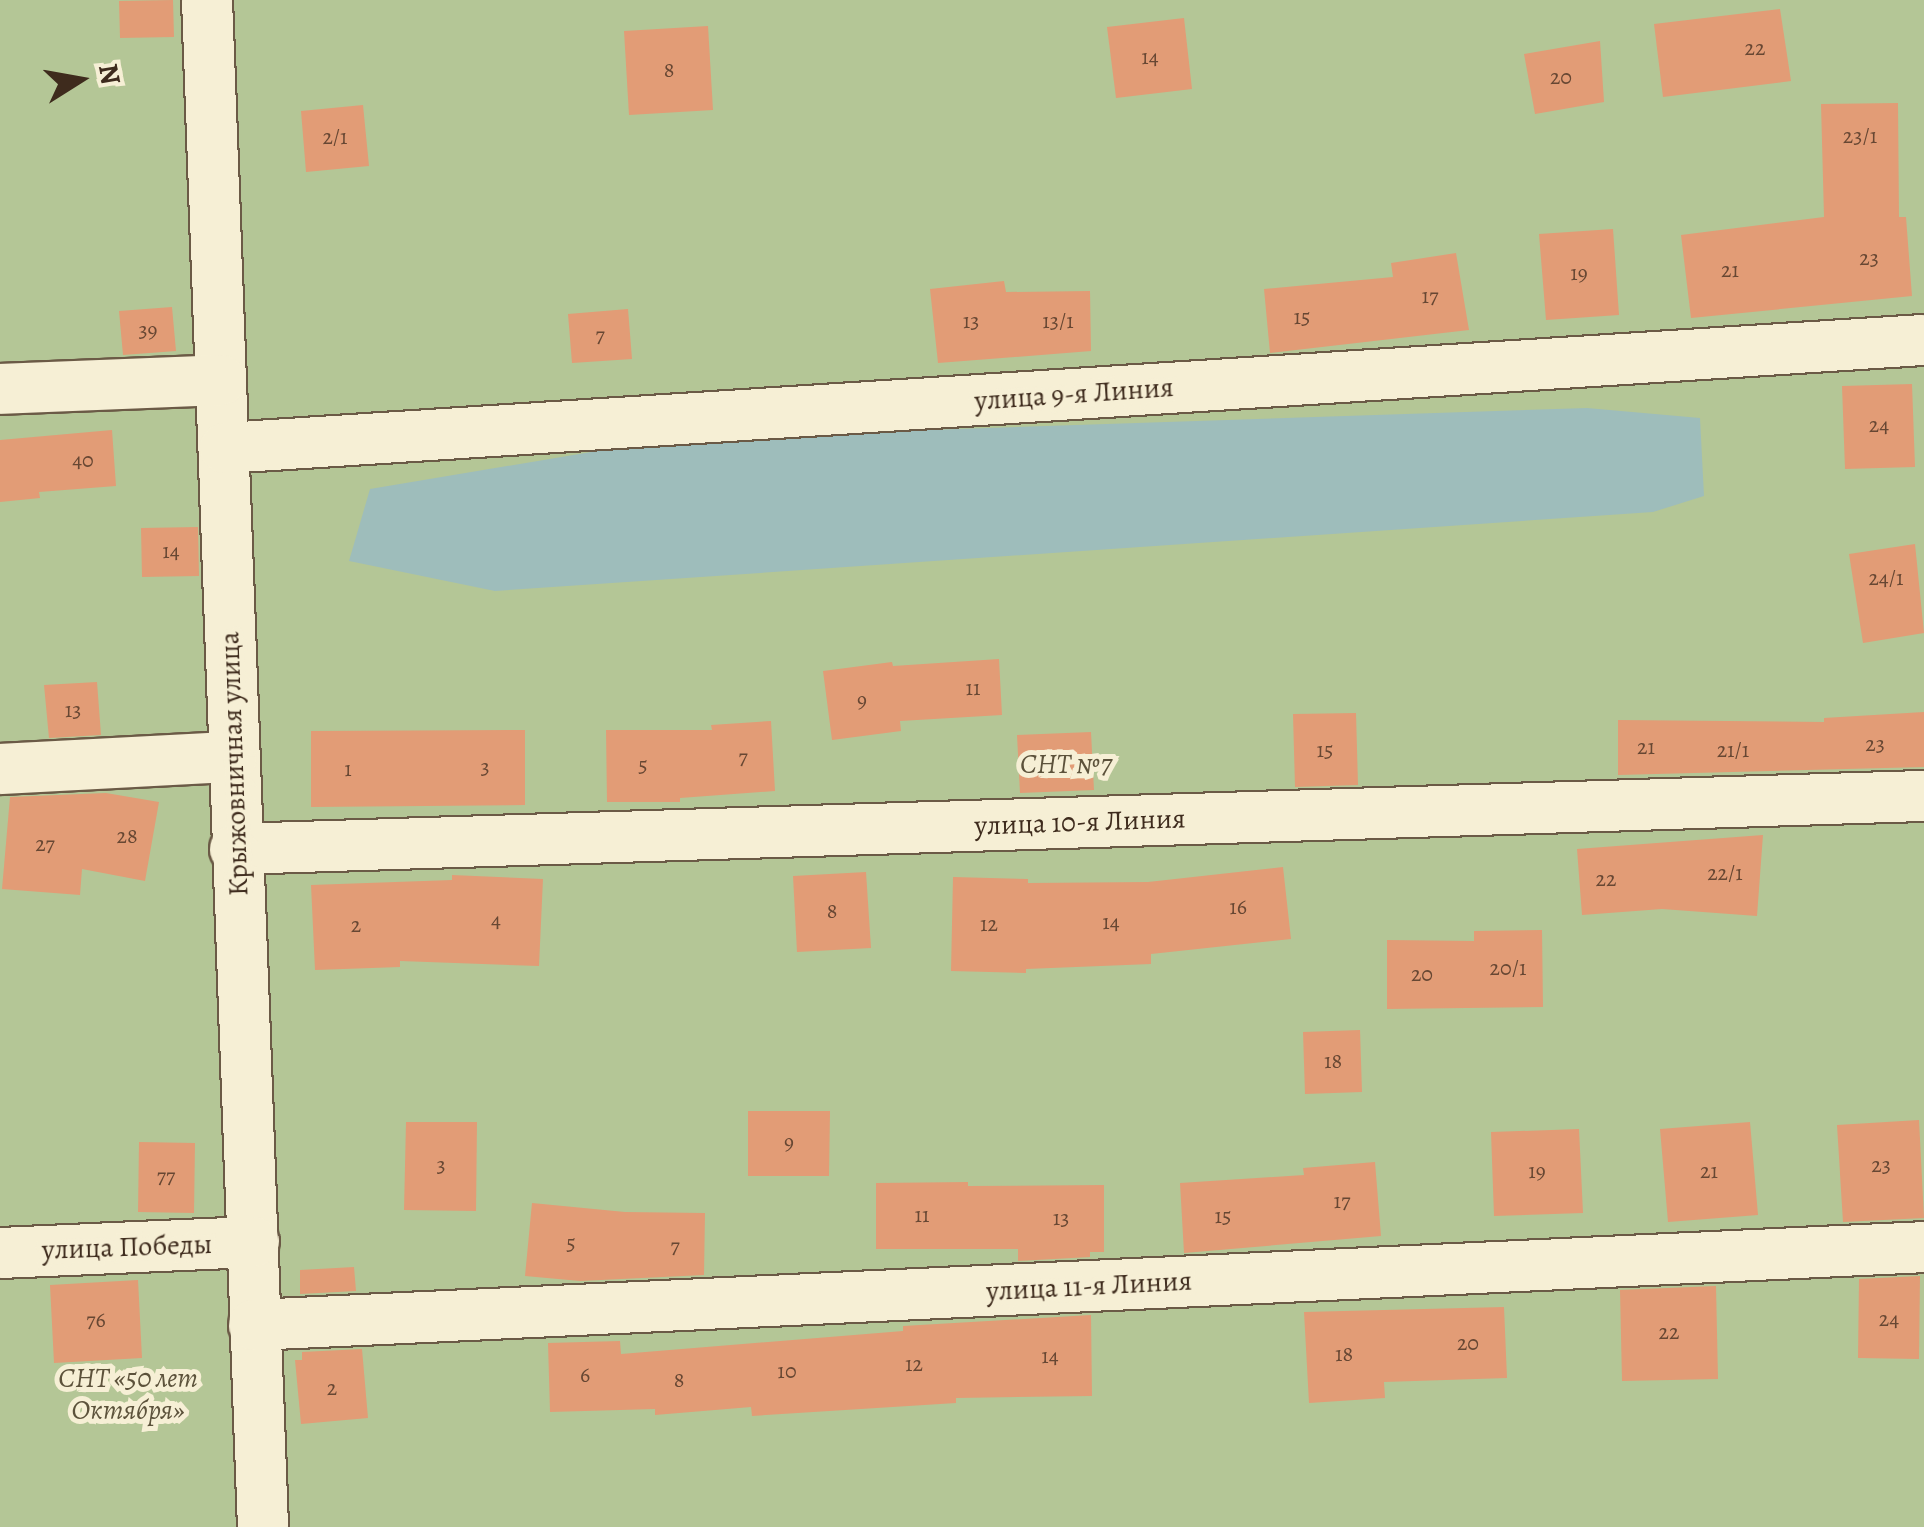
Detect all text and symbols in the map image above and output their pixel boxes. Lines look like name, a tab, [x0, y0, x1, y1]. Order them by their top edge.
north arrow	[30, 30, 130, 130]
house number: 22	[1745, 36, 1765, 62]
house number: 14	[1141, 45, 1159, 71]
house number: 8	[664, 58, 674, 84]
text: N	[89, 61, 130, 88]
house number: 20	[1550, 65, 1572, 91]
house number: 23/1	[1843, 124, 1877, 150]
house number: 2/1	[322, 125, 348, 151]
house number: 23	[1859, 246, 1879, 272]
house number: 21	[1721, 258, 1739, 284]
house number: 19	[1570, 261, 1588, 287]
house number: 17	[1422, 284, 1438, 310]
house number: 15	[1294, 305, 1310, 331]
house number: 13	[963, 309, 979, 335]
house number: 13/1	[1042, 309, 1074, 335]
house number: 39	[138, 318, 158, 344]
house number: 7	[595, 323, 605, 349]
street label: улица 9-я Линия	[973, 370, 1175, 418]
house number: 24	[1869, 413, 1889, 439]
house number: 40	[72, 448, 94, 474]
house number: 14	[162, 539, 180, 565]
house number: 24/1	[1868, 566, 1904, 592]
street label: Крыжовничная улица	[213, 631, 255, 897]
house number: 11	[965, 676, 981, 702]
house number: 9	[857, 688, 867, 714]
house number: 13	[65, 698, 81, 724]
house number: 23	[1865, 732, 1885, 758]
house number: 21	[1637, 735, 1655, 761]
house number: 15	[1317, 738, 1333, 764]
house number: 21/1	[1717, 738, 1749, 764]
house number: 7	[738, 745, 748, 771]
park label: СНТ №7	[1020, 747, 1112, 781]
house number: 5	[638, 753, 648, 779]
house number: 3	[480, 755, 490, 781]
house number: 1	[344, 757, 352, 783]
street label: улица 10-я Линия	[974, 802, 1186, 842]
house number: 28	[116, 824, 138, 850]
house number: 27	[35, 832, 55, 858]
house number: 22/1	[1707, 861, 1743, 887]
house number: 22	[1596, 867, 1616, 893]
house number: 16	[1229, 895, 1247, 921]
house number: 8	[827, 899, 837, 925]
house number: 4	[491, 908, 501, 934]
house number: 14	[1102, 910, 1120, 936]
house number: 12	[980, 912, 998, 938]
house number: 2	[351, 913, 361, 939]
house number: 20/1	[1490, 956, 1526, 982]
house number: 20	[1411, 962, 1433, 988]
house number: 18	[1324, 1049, 1342, 1075]
house number: 9	[784, 1130, 794, 1156]
house number: 3	[436, 1153, 446, 1179]
house number: 23	[1871, 1153, 1891, 1179]
house number: 19	[1528, 1159, 1546, 1185]
house number: 21	[1700, 1159, 1718, 1185]
house number: 77	[157, 1164, 175, 1190]
house number: 17	[1334, 1189, 1350, 1215]
house number: 11	[914, 1203, 930, 1229]
house number: 15	[1215, 1204, 1231, 1230]
house number: 13	[1053, 1206, 1069, 1232]
street label: улица Победы	[41, 1227, 213, 1267]
house number: 5	[566, 1231, 576, 1257]
house number: 7	[670, 1234, 680, 1260]
street label: улица 11-я Линия	[985, 1264, 1193, 1308]
house number: 24	[1879, 1307, 1899, 1333]
house number: 76	[86, 1308, 106, 1334]
house number: 22	[1659, 1320, 1679, 1346]
house number: 20	[1457, 1331, 1479, 1357]
house number: 18	[1335, 1342, 1353, 1368]
house number: 14	[1041, 1344, 1059, 1370]
house number: 12	[905, 1352, 923, 1378]
house number: 10	[777, 1359, 797, 1385]
park label: СНТ «50 лет Октября»	[58, 1361, 198, 1427]
house number: 6	[580, 1363, 590, 1389]
house number: 8	[674, 1368, 684, 1394]
house number: 2	[327, 1376, 337, 1402]

